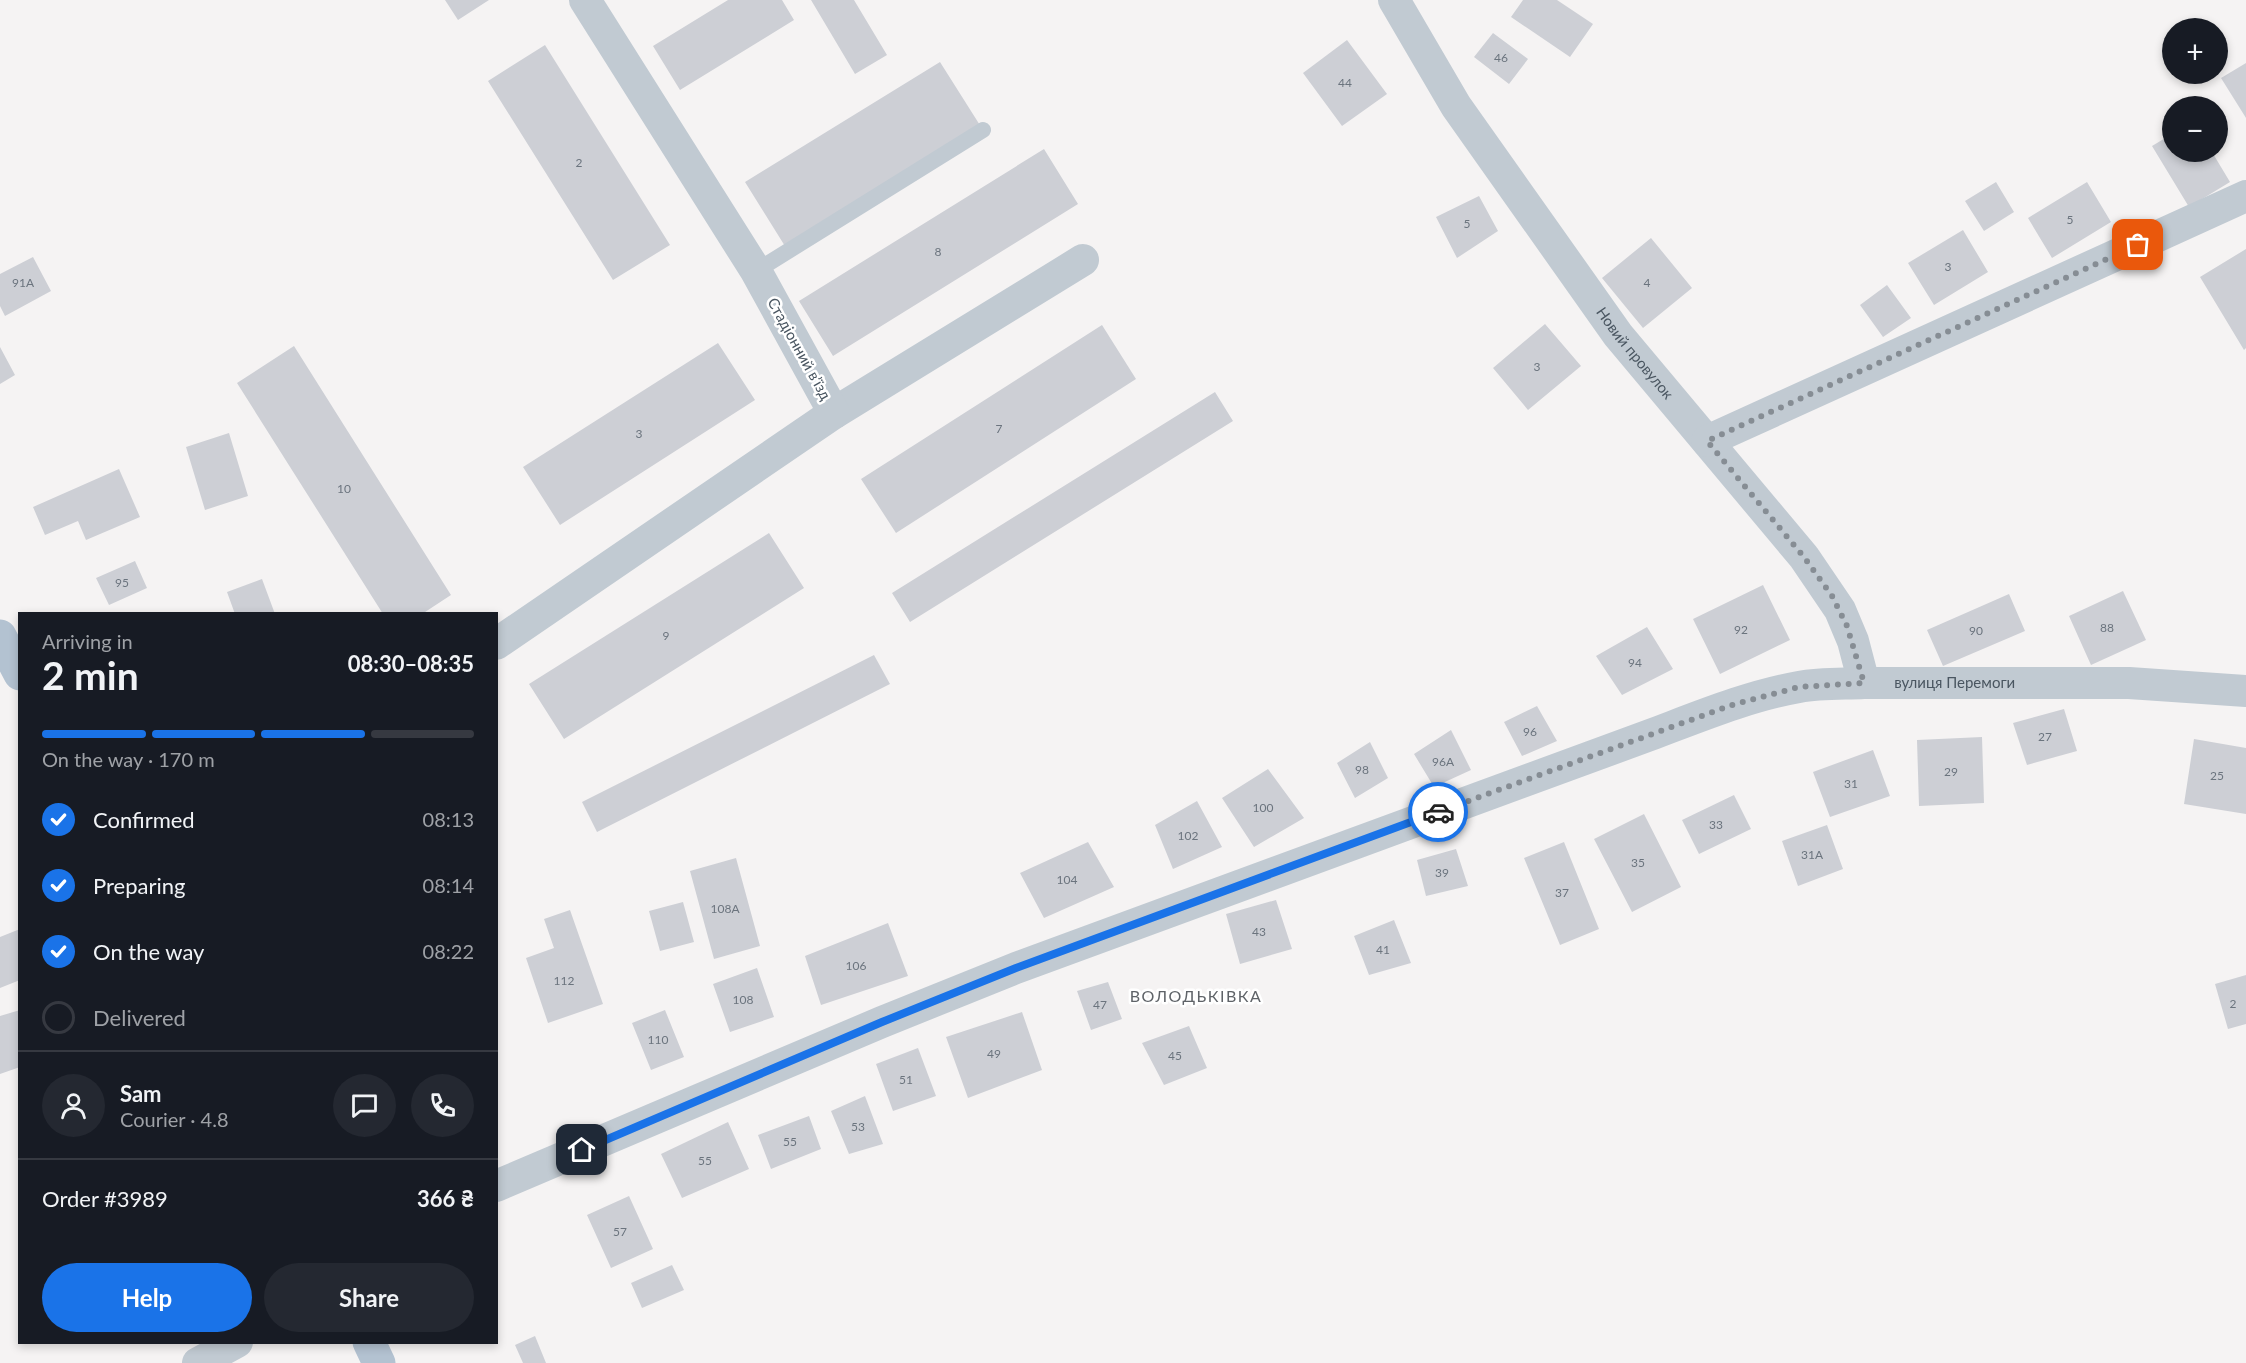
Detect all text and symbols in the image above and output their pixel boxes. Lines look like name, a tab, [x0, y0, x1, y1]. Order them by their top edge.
map controls	[2162, 18, 2228, 162]
button: +	[2162, 18, 2228, 84]
house number: 46	[1494, 50, 1508, 65]
house number: 44	[1338, 75, 1352, 90]
button: −	[2162, 96, 2228, 162]
house number: 2	[576, 155, 583, 170]
house number: 5	[2067, 212, 2074, 227]
house number: 5	[1464, 216, 1471, 231]
pin	[2112, 219, 2163, 270]
icon: bag	[2121, 228, 2154, 261]
house number: 8	[935, 244, 942, 259]
house number: 3	[1945, 259, 1952, 274]
house number: 91А	[12, 275, 35, 290]
house number: 4	[1644, 275, 1651, 290]
street label: Стадіонний в’їзд	[764, 294, 835, 403]
street label: Новий провулок	[1593, 303, 1678, 403]
house number: 3	[1534, 359, 1541, 374]
house number: 7	[996, 421, 1003, 436]
house number: 3	[636, 426, 643, 441]
house number: 10	[337, 481, 351, 496]
house number: 95	[115, 575, 129, 590]
house number: 88	[2100, 620, 2114, 635]
house number: 92	[1734, 622, 1748, 637]
house number: 90	[1969, 623, 1983, 638]
house number: 9	[663, 628, 670, 643]
text: Arriving in	[42, 629, 133, 653]
text: 08:30–08:35	[348, 650, 474, 677]
text: 2 min	[42, 652, 139, 698]
house number: 94	[1628, 655, 1642, 670]
street label: вулиця Перемоги	[1894, 673, 2015, 691]
house number: 96	[1523, 724, 1537, 739]
house number: 27	[2038, 729, 2052, 744]
text: On the way · 170 m	[42, 747, 215, 771]
house number: 96А	[1432, 754, 1455, 769]
house number: 98	[1355, 762, 1369, 777]
house number: 29	[1944, 764, 1958, 779]
house number: 25	[2210, 768, 2224, 783]
house number: 31	[1844, 776, 1858, 791]
courier	[1408, 782, 1468, 842]
icon: car	[1422, 796, 1455, 829]
house number: 100	[1253, 800, 1273, 815]
icon: check	[42, 803, 75, 836]
text: Confirmed	[93, 806, 195, 833]
text: 08:13	[423, 807, 474, 831]
house number: 33	[1709, 817, 1723, 832]
house number: 102	[1178, 828, 1198, 843]
house number: 31А	[1801, 847, 1824, 862]
house number: 35	[1631, 855, 1645, 870]
house number: 39	[1435, 865, 1449, 880]
icon: check	[42, 869, 75, 902]
text: Preparing	[93, 872, 185, 899]
house number: 104	[1057, 872, 1077, 887]
text: 08:14	[423, 873, 474, 897]
house number: 37	[1555, 885, 1569, 900]
house number: 108А	[711, 901, 740, 916]
house number: 43	[1252, 924, 1266, 939]
icon: check	[42, 935, 75, 968]
text: On the way	[93, 938, 204, 965]
text: 08:22	[423, 939, 474, 963]
house number: 41	[1376, 942, 1390, 957]
house number: 106	[846, 958, 866, 973]
house number: 112	[554, 973, 574, 988]
district label: ВОЛОДЬКІВКА	[1130, 986, 1262, 1005]
house number: 108	[733, 992, 753, 1007]
house number: 2	[2230, 996, 2237, 1011]
house number: 47	[1093, 997, 1107, 1012]
text: Delivered	[93, 1004, 186, 1031]
house number: 110	[648, 1032, 668, 1047]
house number: 49	[987, 1046, 1001, 1061]
house number: 45	[1168, 1048, 1182, 1063]
house number: 51	[899, 1072, 913, 1087]
button: person	[42, 1074, 105, 1137]
button: chat	[333, 1074, 396, 1137]
button: phone	[411, 1074, 474, 1137]
text: Sam	[120, 1080, 162, 1107]
text: Courier · 4.8	[120, 1107, 229, 1131]
house number: 53	[851, 1119, 865, 1134]
pin	[556, 1124, 607, 1175]
icon: home	[565, 1133, 598, 1166]
house number: 55	[783, 1134, 797, 1149]
house number: 55	[698, 1153, 712, 1168]
text: Order #3989	[42, 1185, 168, 1212]
text: 366 ₴	[417, 1185, 474, 1212]
house number: 57	[613, 1224, 627, 1239]
button: Help	[42, 1263, 252, 1332]
button: Share	[264, 1263, 474, 1332]

